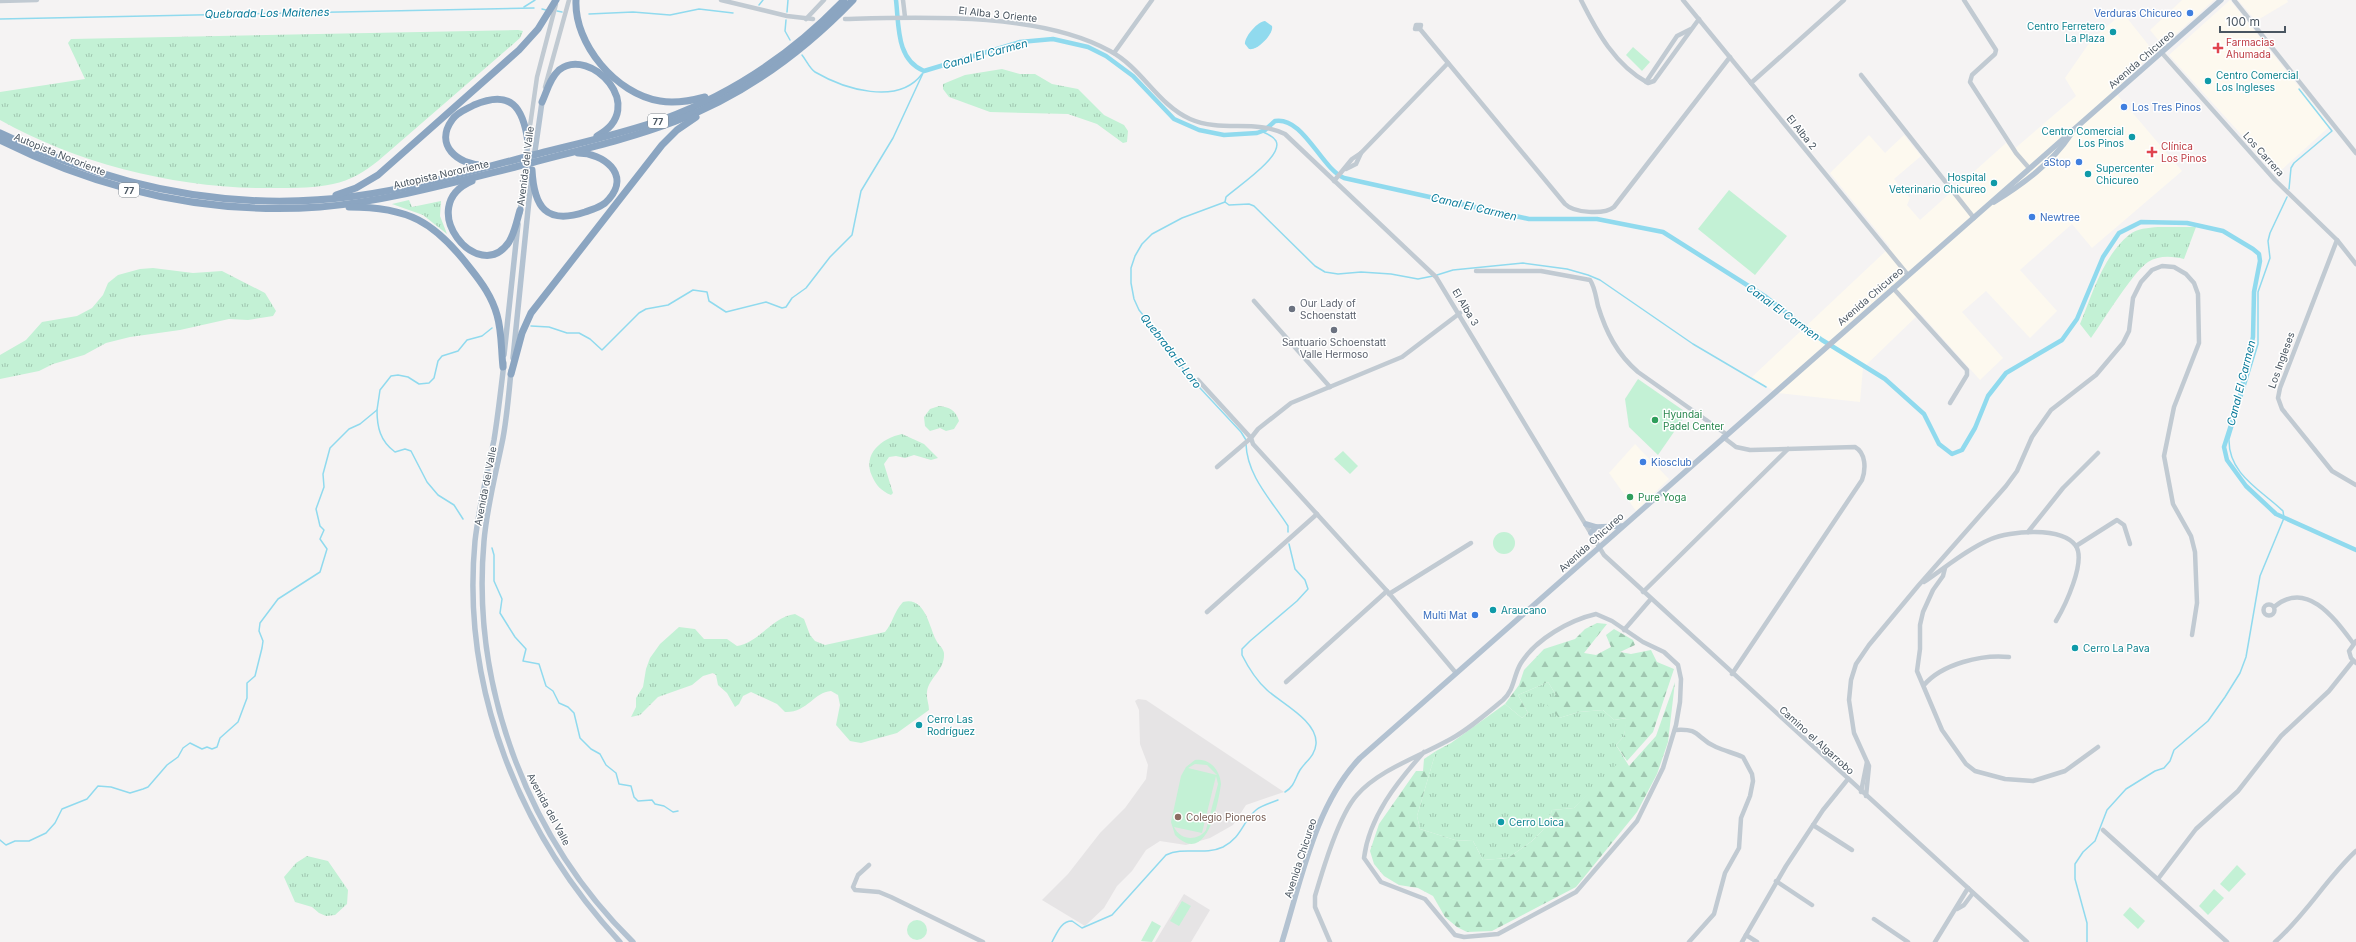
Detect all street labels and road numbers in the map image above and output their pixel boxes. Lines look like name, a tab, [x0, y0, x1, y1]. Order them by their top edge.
street label: El Alba 3 Oriente	[958, 4, 1038, 24]
street label: Avenida Chicureo	[2106, 27, 2176, 91]
street label: El Alba 2	[1784, 112, 1820, 152]
road number: 77	[648, 114, 668, 128]
street label: Avenida del Valle	[514, 125, 536, 207]
street label: Los Carrera	[2241, 129, 2287, 179]
street label: Autopista Nororiente	[12, 130, 108, 178]
street label: Autopista Nororiente	[392, 157, 490, 191]
road number: 77	[119, 183, 139, 197]
street label: Avenida Chicureo	[1835, 264, 1905, 328]
street label: El Alba 3	[1450, 286, 1482, 328]
street label: Los Ingleses	[2265, 330, 2297, 390]
street label: Avenida del Valle	[471, 445, 499, 527]
street label: Avenida Chicureo	[1556, 510, 1626, 574]
street label: Camino el Algarrobo	[1777, 703, 1857, 777]
street label: Avenida del Valle	[525, 771, 573, 847]
street label: Avenida Chicureo	[1281, 817, 1319, 899]

